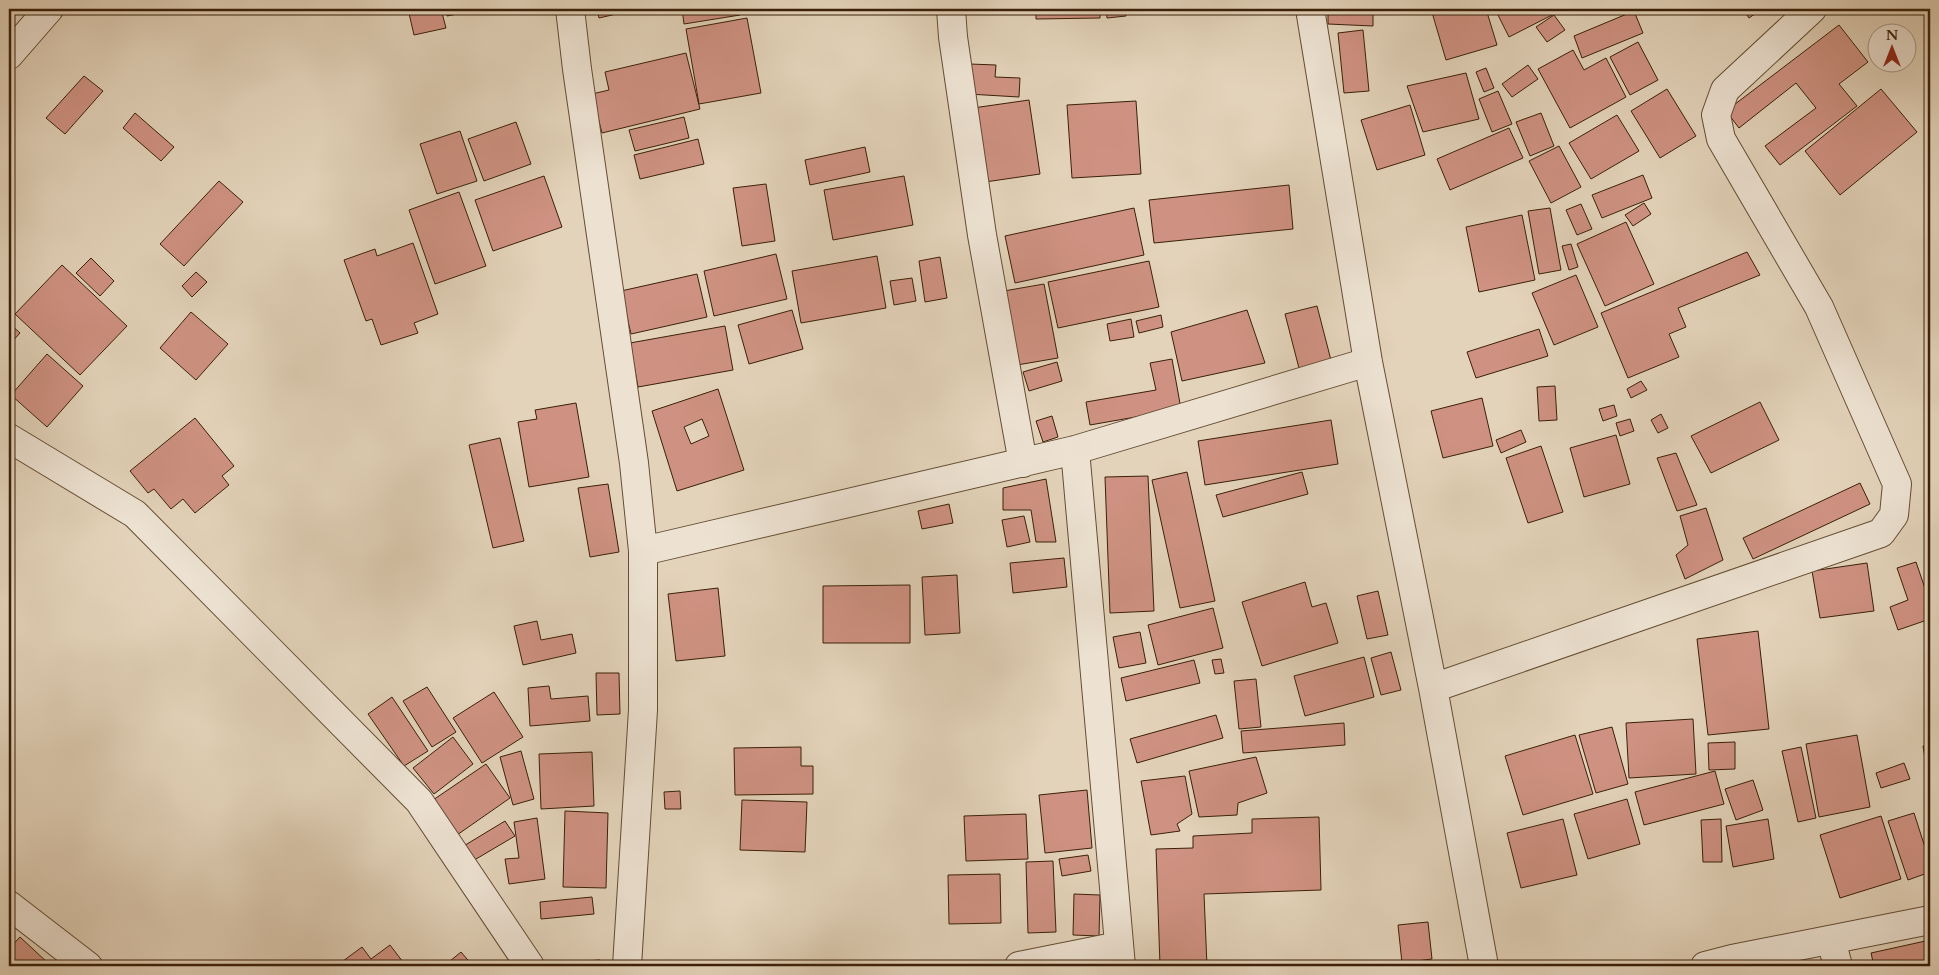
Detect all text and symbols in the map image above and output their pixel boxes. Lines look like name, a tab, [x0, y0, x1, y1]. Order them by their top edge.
north arrow	[1866, 22, 1916, 72]
text: N	[1886, 26, 1898, 45]

